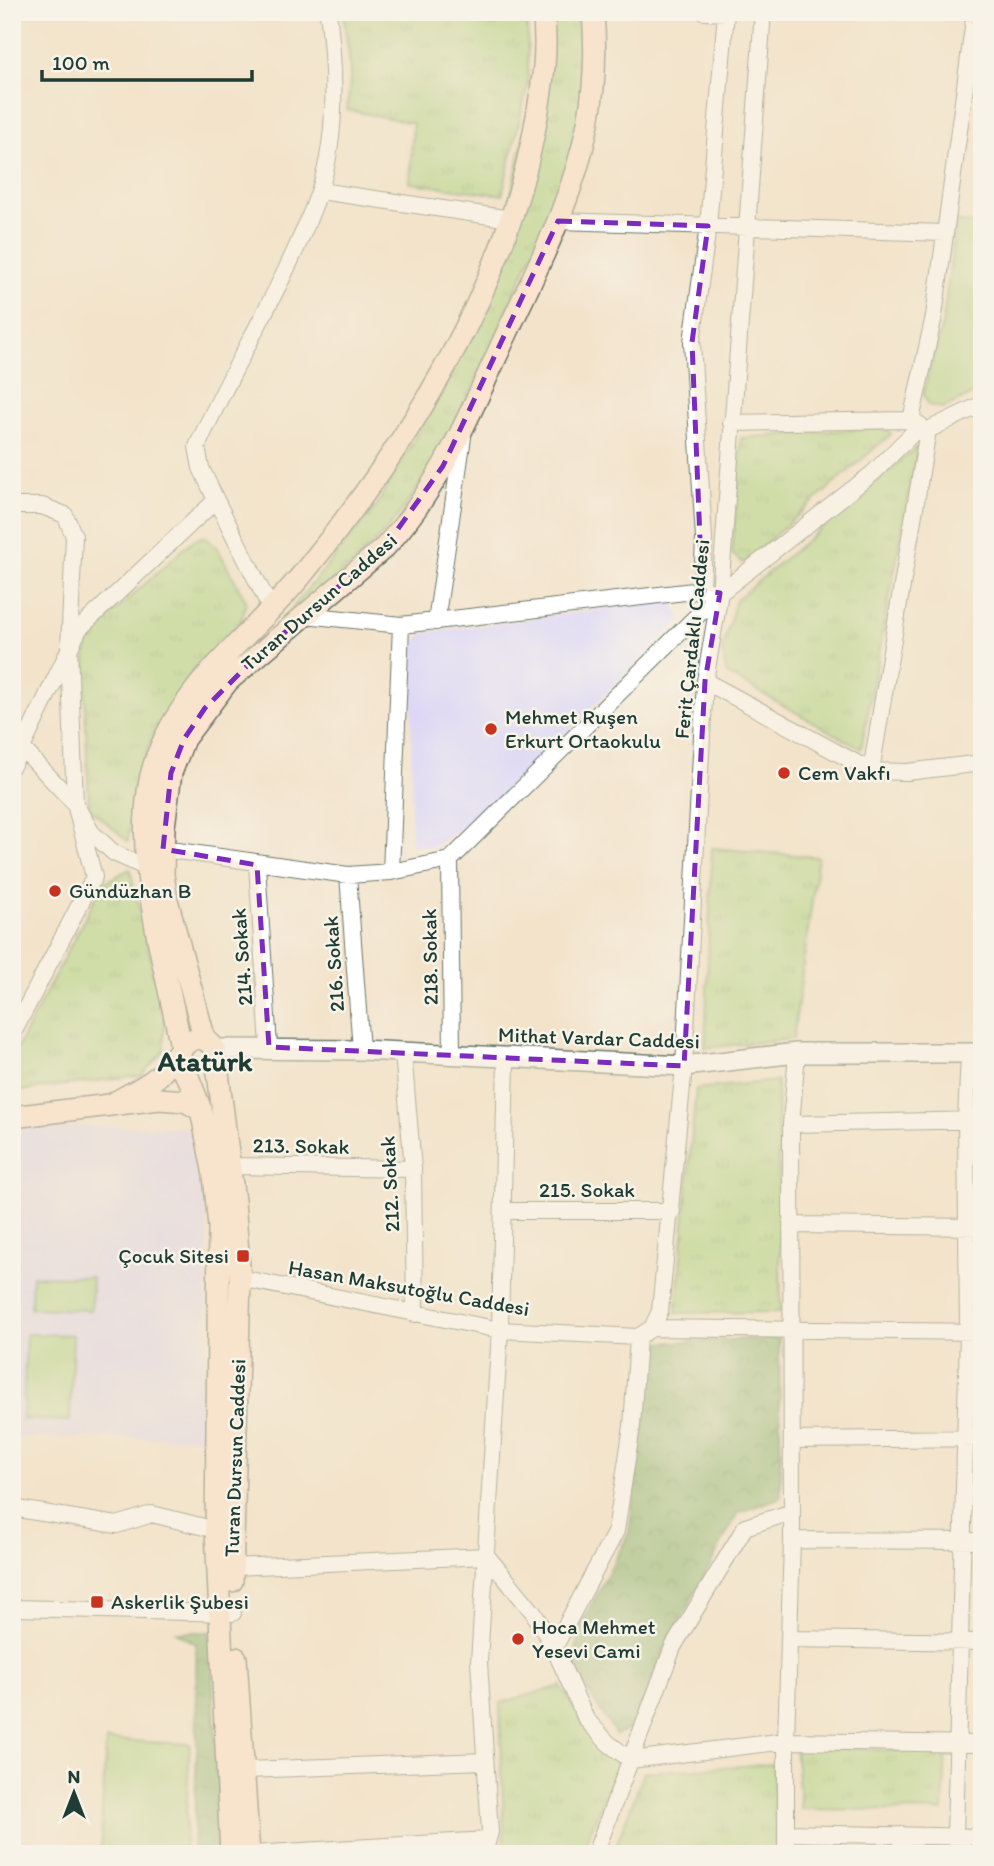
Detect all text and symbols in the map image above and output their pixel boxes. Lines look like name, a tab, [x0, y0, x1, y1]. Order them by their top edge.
scale bar	[42, 38, 252, 82]
text: 100 m	[52, 50, 110, 75]
street label: Turan Dursun Caddesi	[236, 527, 402, 676]
street label: Ferit Çardaklı Caddesi	[669, 538, 714, 740]
place label: Mehmet Ruşen Erkurt Ortaokulu	[505, 704, 661, 753]
marker: Mehmet Ruşen Erkurt Ortaokulu	[483, 721, 499, 737]
place label: Cem Vakfı	[798, 760, 891, 785]
marker: Cem Vakfı	[776, 765, 792, 781]
place label: Gündüzhan B	[69, 878, 191, 903]
marker: Gündüzhan B	[47, 883, 63, 899]
street label: 214. Sokak	[226, 907, 257, 1007]
street label: 218. Sokak	[416, 908, 443, 1006]
street label: 216. Sokak	[318, 915, 349, 1013]
street label: Mithat Vardar Caddesi	[498, 1021, 700, 1054]
district label: Atatürk	[157, 1044, 253, 1078]
street label: 213. Sokak	[253, 1132, 350, 1159]
street label: 212. Sokak	[374, 1135, 405, 1233]
street label: 215. Sokak	[539, 1177, 635, 1202]
place label: Çocuk Sitesi	[118, 1243, 229, 1268]
marker: Çocuk Sitesi	[235, 1248, 251, 1264]
street label: Hasan Maksutoğlu Caddesi	[287, 1254, 532, 1321]
street label: Turan Dursun Caddesi	[219, 1358, 250, 1558]
place label: Askerlik Şubesi	[111, 1589, 249, 1614]
marker: Askerlik Şubesi	[89, 1594, 105, 1610]
place label: Hoca Mehmet Yesevi Cami	[532, 1614, 656, 1663]
marker: Hoca Mehmet Yesevi Cami	[510, 1631, 526, 1647]
north arrow	[38, 1758, 108, 1828]
text: N	[68, 1765, 80, 1788]

